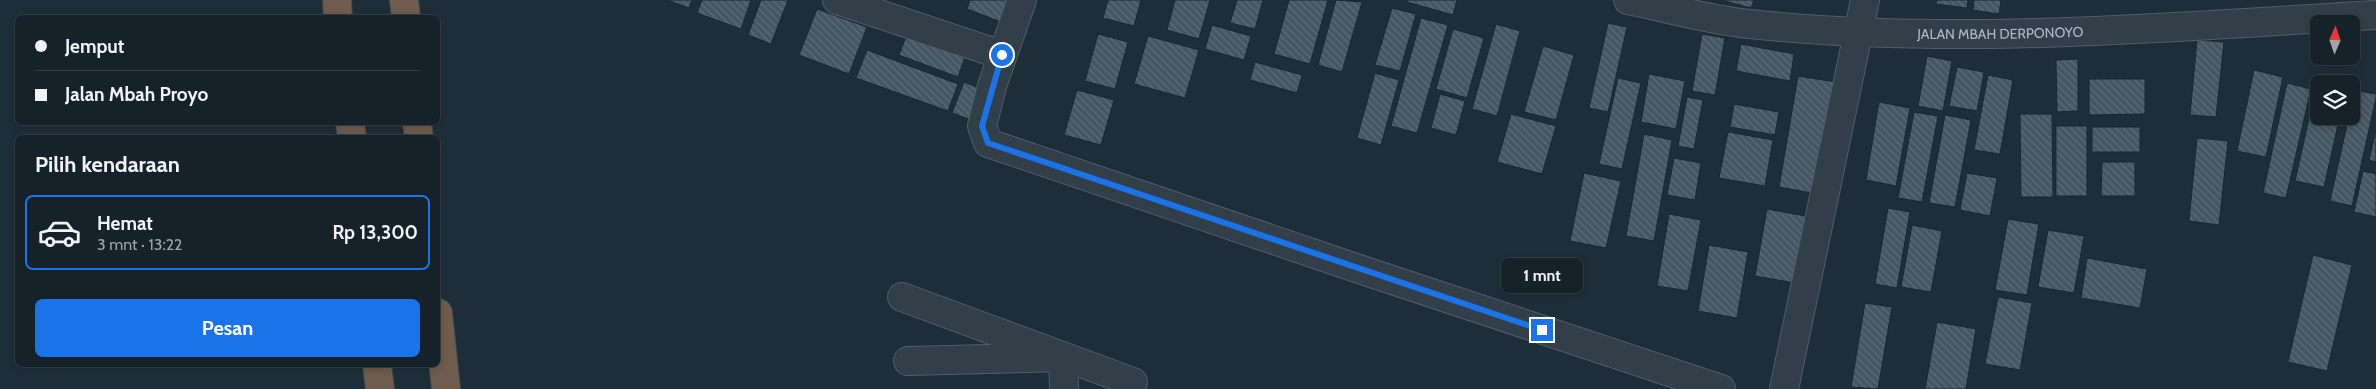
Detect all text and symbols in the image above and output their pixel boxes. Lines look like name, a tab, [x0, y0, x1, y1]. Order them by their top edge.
north arrow	[2310, 15, 2360, 65]
map controls	[2310, 15, 2360, 125]
street label: JALAN MBAH DERPONOYO	[1916, 23, 2084, 43]
text: Jemput	[65, 35, 124, 58]
route start	[991, 44, 1013, 66]
button: layers	[2310, 75, 2360, 125]
text: Jalan Mbah Proyo	[65, 83, 208, 106]
text: Pilih kendaraan	[35, 151, 180, 178]
icon: car	[37, 210, 82, 255]
text: Hemat	[97, 212, 153, 235]
text: Rp 13,300	[332, 221, 418, 244]
text: 3 mnt · 13:22	[97, 235, 182, 254]
callout: 1 mnt	[1501, 258, 1583, 292]
text: 1 mnt	[1523, 266, 1561, 285]
button: Pesan	[35, 299, 420, 357]
route end	[1531, 319, 1553, 341]

